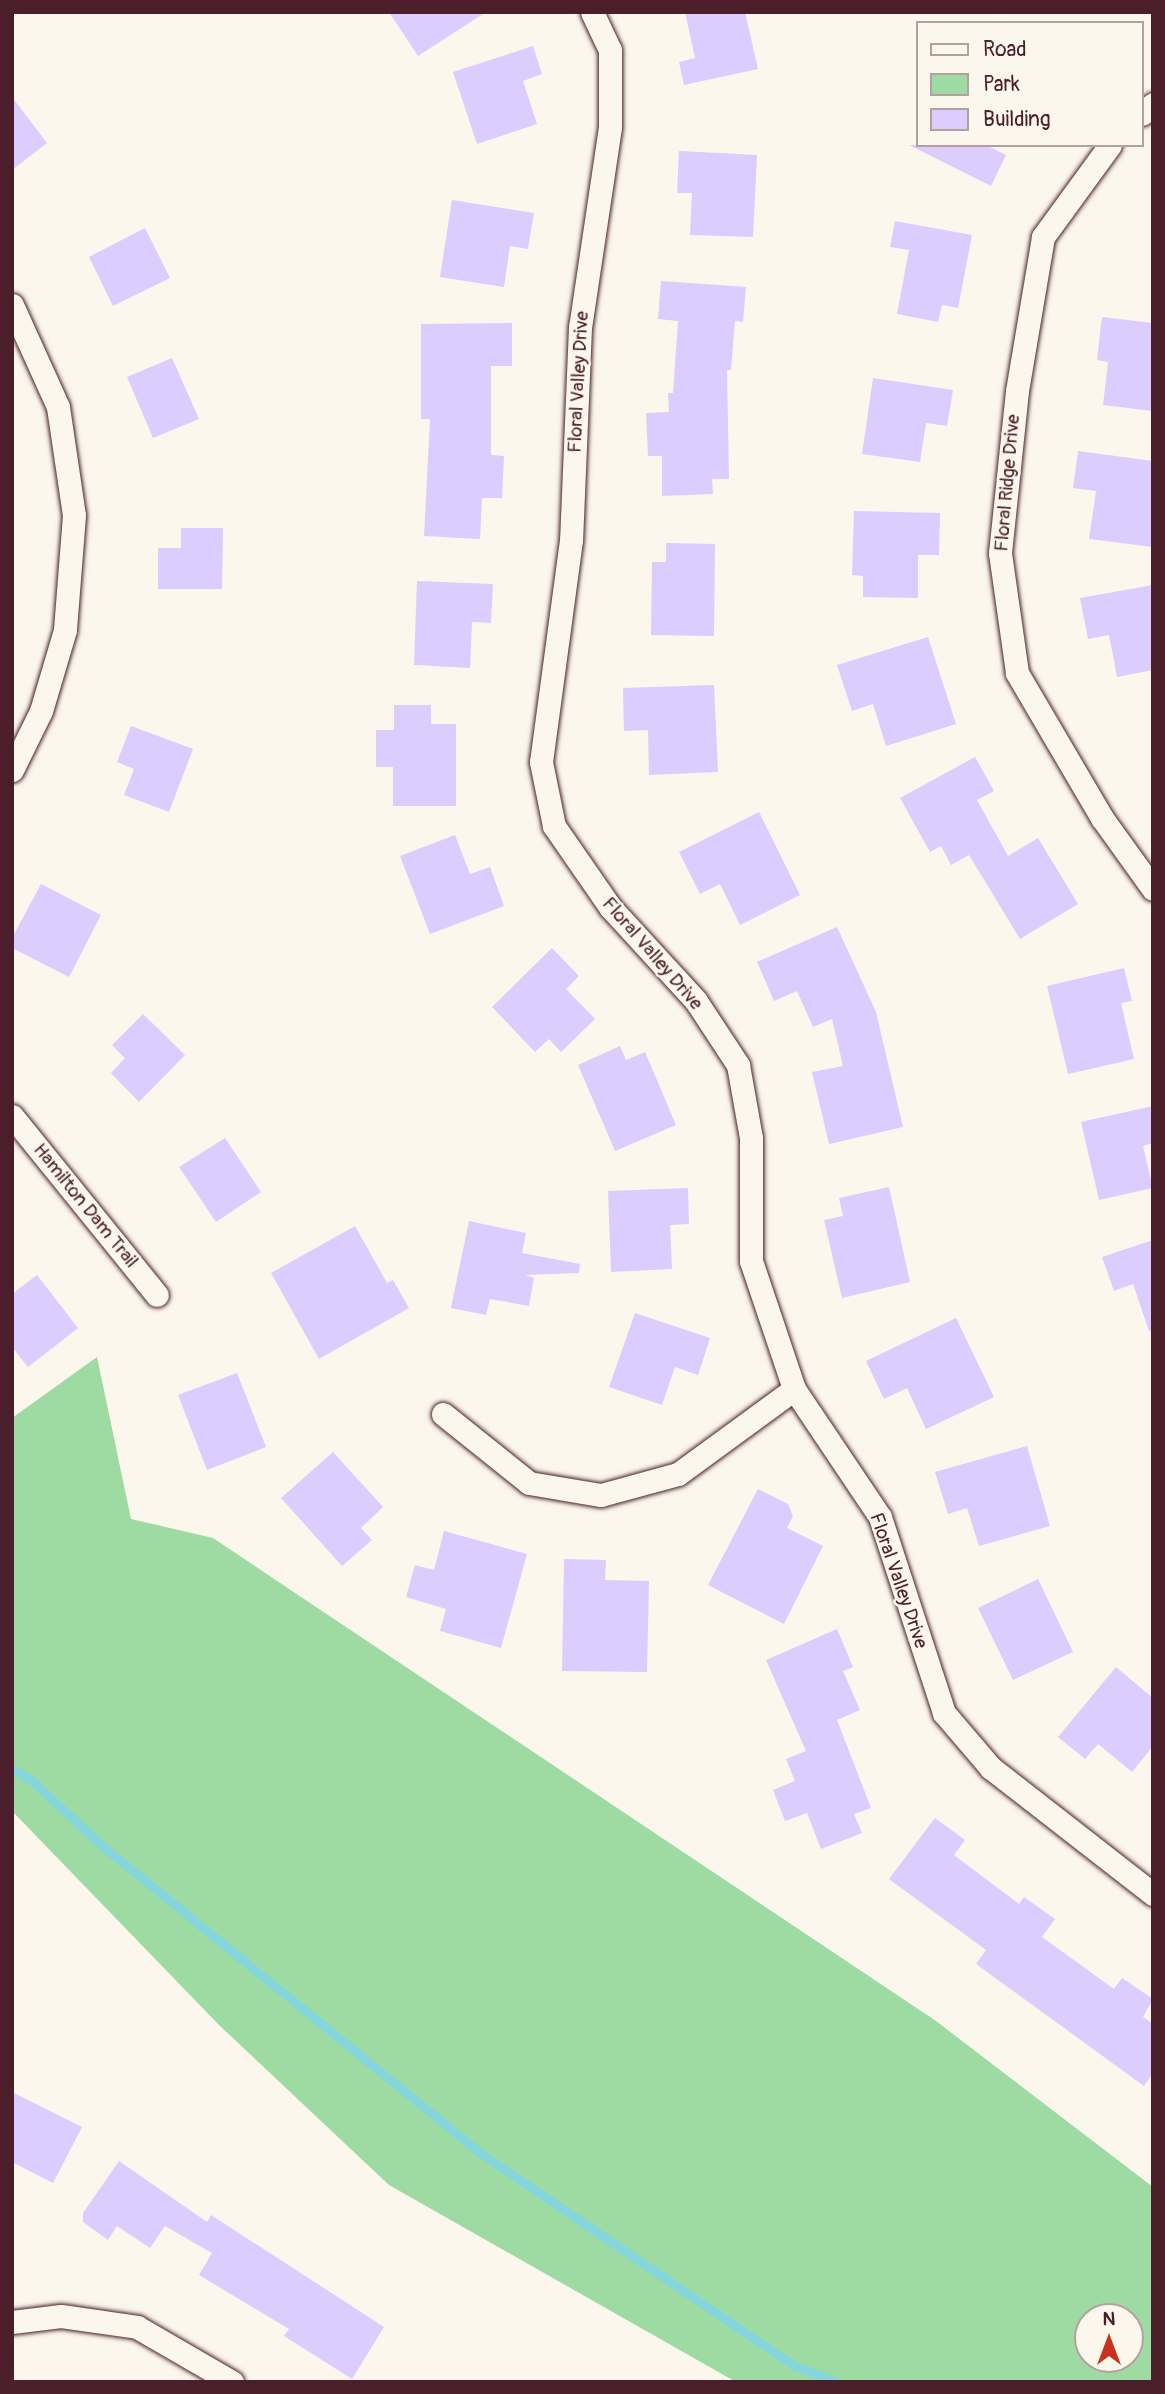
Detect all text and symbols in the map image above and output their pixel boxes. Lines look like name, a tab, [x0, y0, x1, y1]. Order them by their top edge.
legend	[916, 21, 1144, 147]
text: Road	[983, 36, 1027, 63]
text: Park	[983, 71, 1020, 98]
text: Building	[983, 106, 1050, 133]
street label: Floral Valley Drive	[564, 311, 594, 453]
street label: Floral Ridge Drive	[991, 413, 1025, 553]
street label: Floral Valley Drive	[597, 893, 707, 1015]
street label: Hamilton Dam Trail	[28, 1139, 142, 1273]
street label: Floral Valley Drive	[864, 1510, 932, 1652]
north arrow	[1074, 2303, 1144, 2373]
text: N	[1103, 2307, 1115, 2331]

